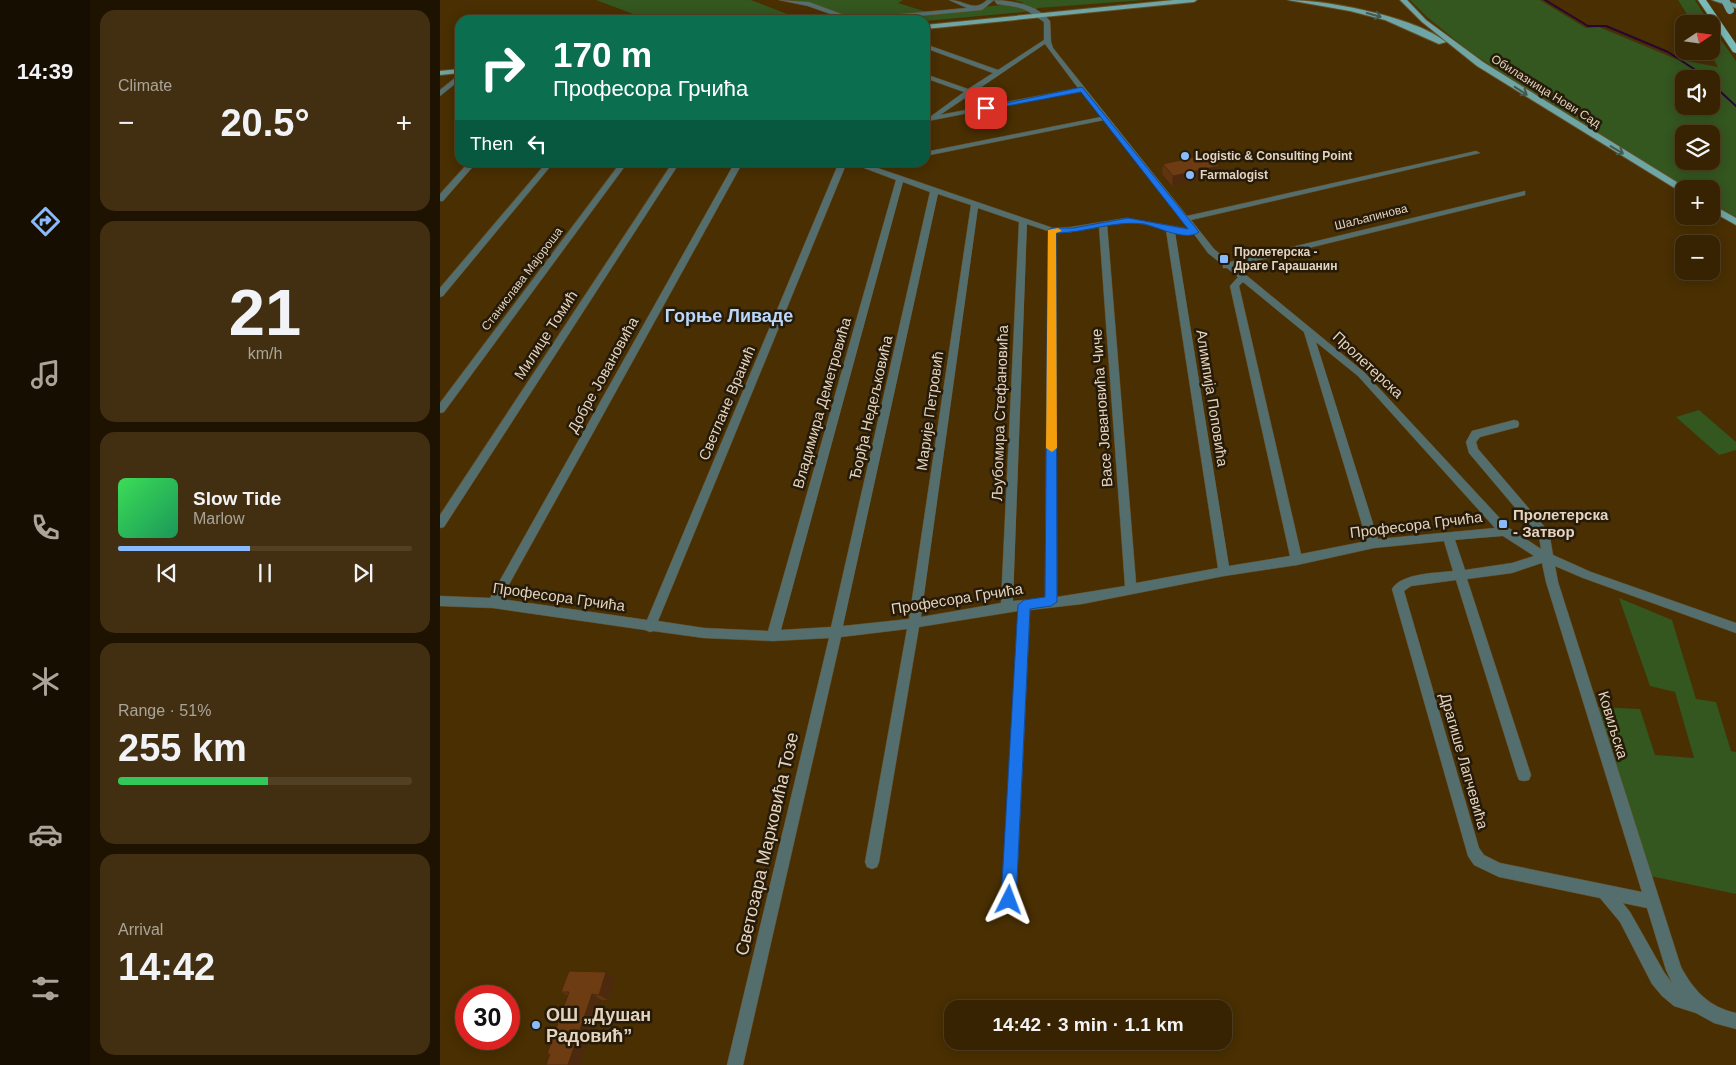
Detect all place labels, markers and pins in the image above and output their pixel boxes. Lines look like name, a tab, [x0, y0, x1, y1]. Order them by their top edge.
pin	[965, 87, 1007, 129]
place label: Logistic & Consulting Point	[1195, 149, 1352, 163]
marker: Logistic & Consulting Point	[1179, 150, 1191, 162]
place label: Farmalogist	[1200, 168, 1268, 182]
marker: Farmalogist	[1184, 169, 1196, 181]
place label: Пролетерска - Драге Гарашанин	[1234, 245, 1337, 273]
marker: Пролетерска - Драге Гарашанин	[1218, 253, 1230, 265]
place label: Пролетерска - Затвор	[1513, 506, 1609, 540]
marker: Пролетерска - Затвор	[1497, 518, 1509, 530]
place label: ОШ „Душан Радовић”	[546, 1005, 651, 1046]
marker: ОШ „Душан Радовић”	[530, 1019, 542, 1031]

